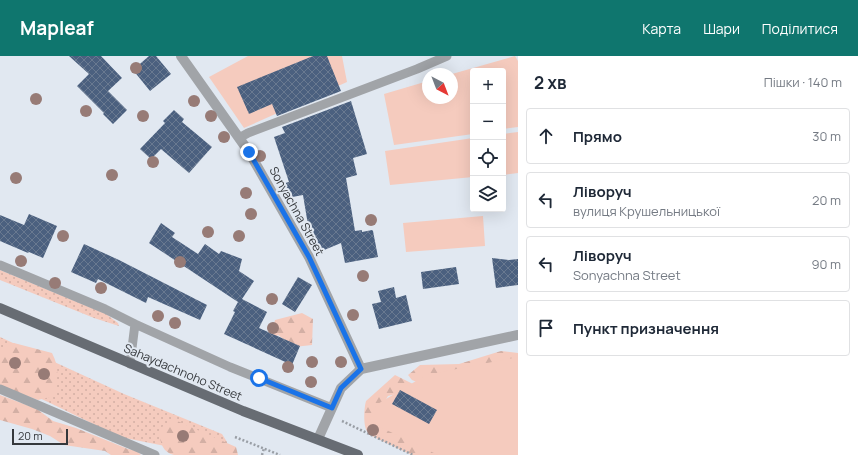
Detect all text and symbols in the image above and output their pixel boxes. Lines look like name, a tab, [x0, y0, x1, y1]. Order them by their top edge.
text: Mapleaf	[20, 15, 94, 41]
text: Карта	[642, 19, 681, 38]
text: Шари	[703, 19, 740, 38]
text: Поділитися	[762, 19, 838, 38]
north arrow	[422, 68, 458, 104]
map controls	[470, 68, 506, 212]
button: +	[470, 68, 506, 104]
text: 2 хв	[534, 71, 566, 94]
text: Пішки · 140 m	[764, 73, 842, 91]
button: −	[470, 104, 506, 140]
icon: ahead	[535, 125, 557, 147]
text: Прямо	[573, 126, 622, 147]
text: 30 m	[812, 127, 841, 145]
button: locate	[470, 140, 506, 176]
route end	[240, 143, 258, 161]
street label: Sonyachna Street	[265, 163, 329, 259]
button: layers	[470, 176, 506, 212]
text: Ліворуч	[573, 181, 632, 202]
icon: left	[535, 189, 557, 211]
text: 20 m	[812, 191, 841, 209]
text: вулиця Крушельницької	[573, 202, 720, 220]
text: Ліворуч	[573, 245, 632, 266]
icon: left	[535, 253, 557, 275]
text: 90 m	[811, 255, 841, 273]
text: Sonyachna Street	[573, 266, 681, 284]
icon: arrive	[535, 317, 557, 339]
text: Пункт призначення	[573, 318, 719, 339]
street label: Sahaydachnoho Street	[121, 339, 245, 405]
route start	[250, 369, 268, 387]
scale bar	[12, 427, 68, 446]
text: 20 m	[18, 428, 43, 443]

